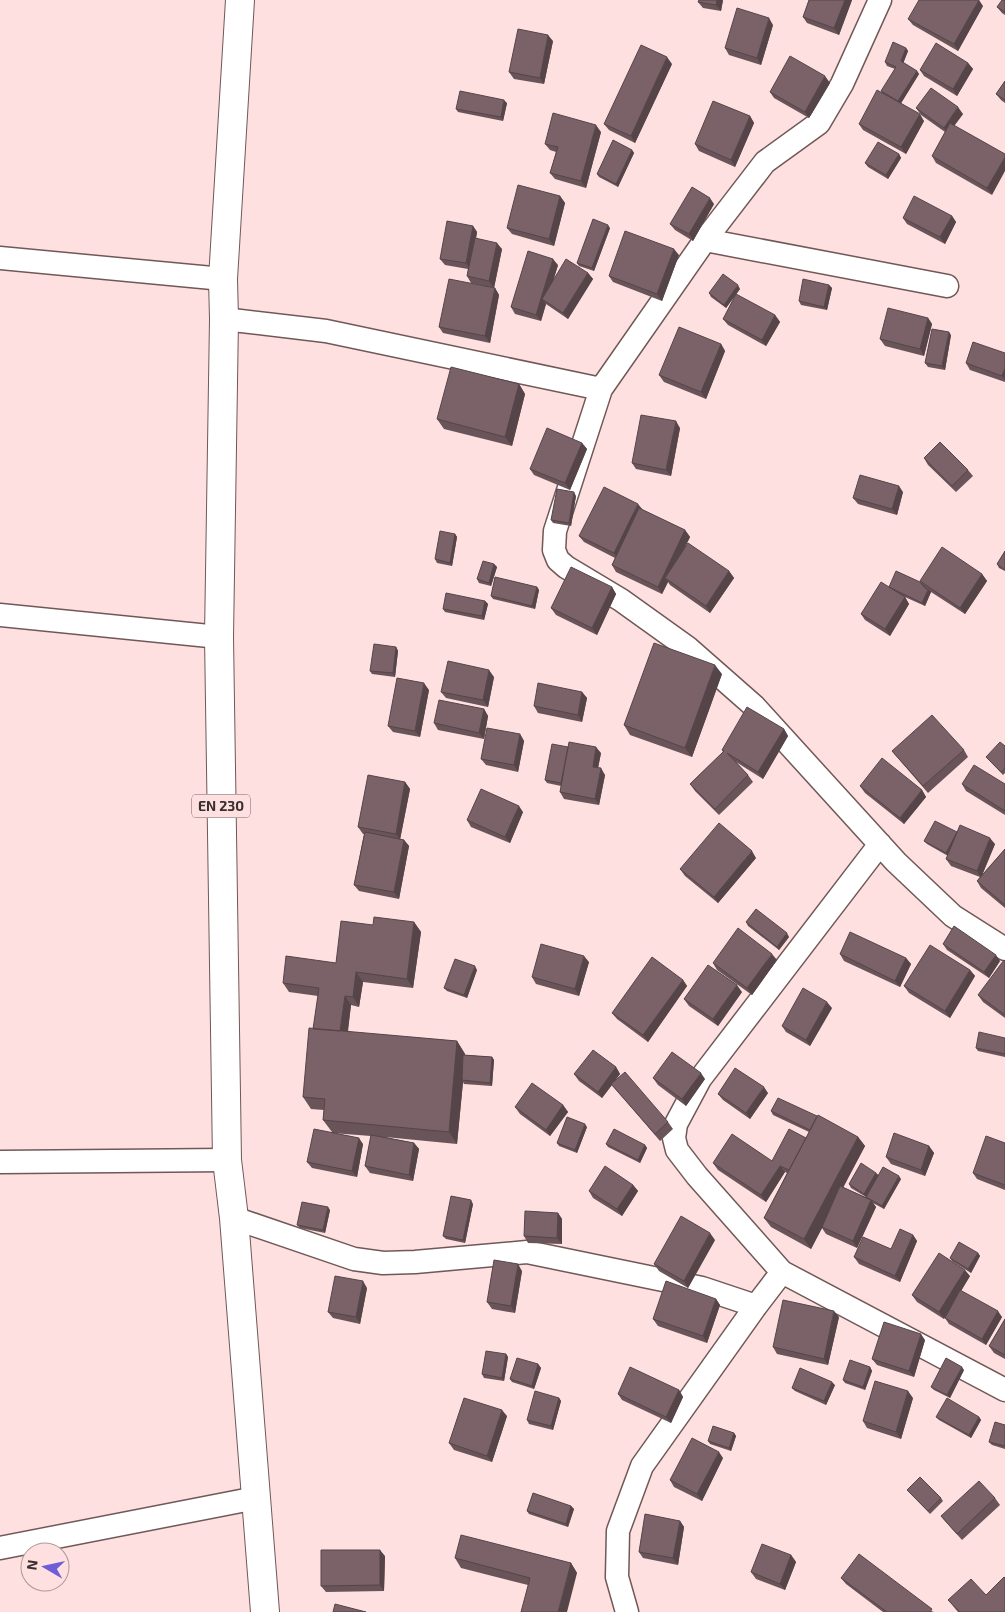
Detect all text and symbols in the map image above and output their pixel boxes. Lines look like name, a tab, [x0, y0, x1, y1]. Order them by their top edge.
road number: EN 230	[192, 794, 250, 818]
north arrow	[20, 1542, 70, 1592]
text: N	[22, 1559, 41, 1571]

